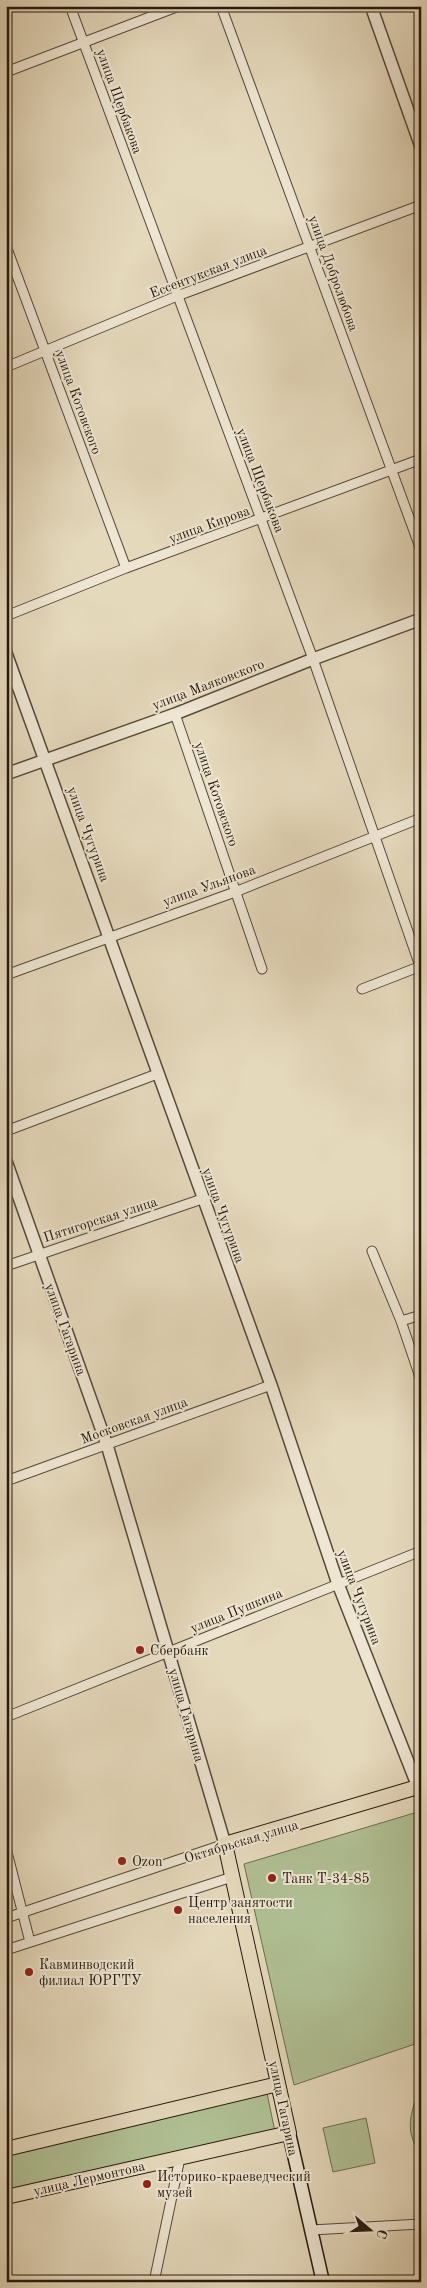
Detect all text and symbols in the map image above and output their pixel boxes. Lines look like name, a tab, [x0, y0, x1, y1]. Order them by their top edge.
street label: улица Щербакова	[94, 47, 145, 156]
street label: улица Добролюбова	[306, 214, 361, 333]
street label: Ессентукская улица	[148, 243, 269, 301]
street label: улица Котовского	[53, 348, 103, 456]
street label: улица Щербакова	[234, 426, 286, 535]
street label: улица Кирова	[167, 504, 252, 546]
street label: улица Маяковского	[150, 657, 266, 713]
street label: улица Котовского	[192, 740, 241, 848]
street label: улица Чугурина	[64, 785, 112, 884]
street label: улица Ульянова	[161, 863, 258, 909]
street label: улица Чугурина	[199, 1166, 247, 1265]
street label: Пятигорская улица	[42, 1195, 159, 1245]
street label: улица Гагарина	[42, 1281, 88, 1377]
street label: Московская улица	[79, 1395, 190, 1447]
street label: улица Чугурина	[335, 1548, 384, 1647]
street label: улица Пушкина	[188, 1586, 285, 1636]
marker: Сбербанк	[134, 1644, 146, 1656]
place label: Сбербанк	[150, 1644, 209, 1658]
street label: улица Гагарина	[166, 1667, 206, 1764]
street label: Октябрьская улица	[183, 1818, 300, 1866]
marker: Ozon	[116, 1855, 128, 1867]
place label: Ozon	[132, 1855, 163, 1869]
marker: Танк Т-34-85	[266, 1872, 278, 1884]
place label: Танк Т-34-85	[282, 1872, 370, 1886]
place label: Центр занятости населения	[188, 1896, 293, 1926]
marker: Центр занятости населения	[172, 1904, 184, 1916]
place label: Кавминводский филиал ЮРГТУ	[39, 1958, 142, 1989]
marker: Кавминводский филиал ЮРГТУ	[23, 1966, 35, 1978]
street label: улица Гагарина	[266, 2059, 300, 2157]
street label: улица Лермонтова	[32, 2159, 147, 2199]
place label: Историко-краеведческий музей	[157, 2170, 311, 2200]
marker: Историко-краеведческий музей	[141, 2178, 153, 2190]
north arrow	[344, 2206, 394, 2256]
text: С	[373, 2227, 389, 2241]

